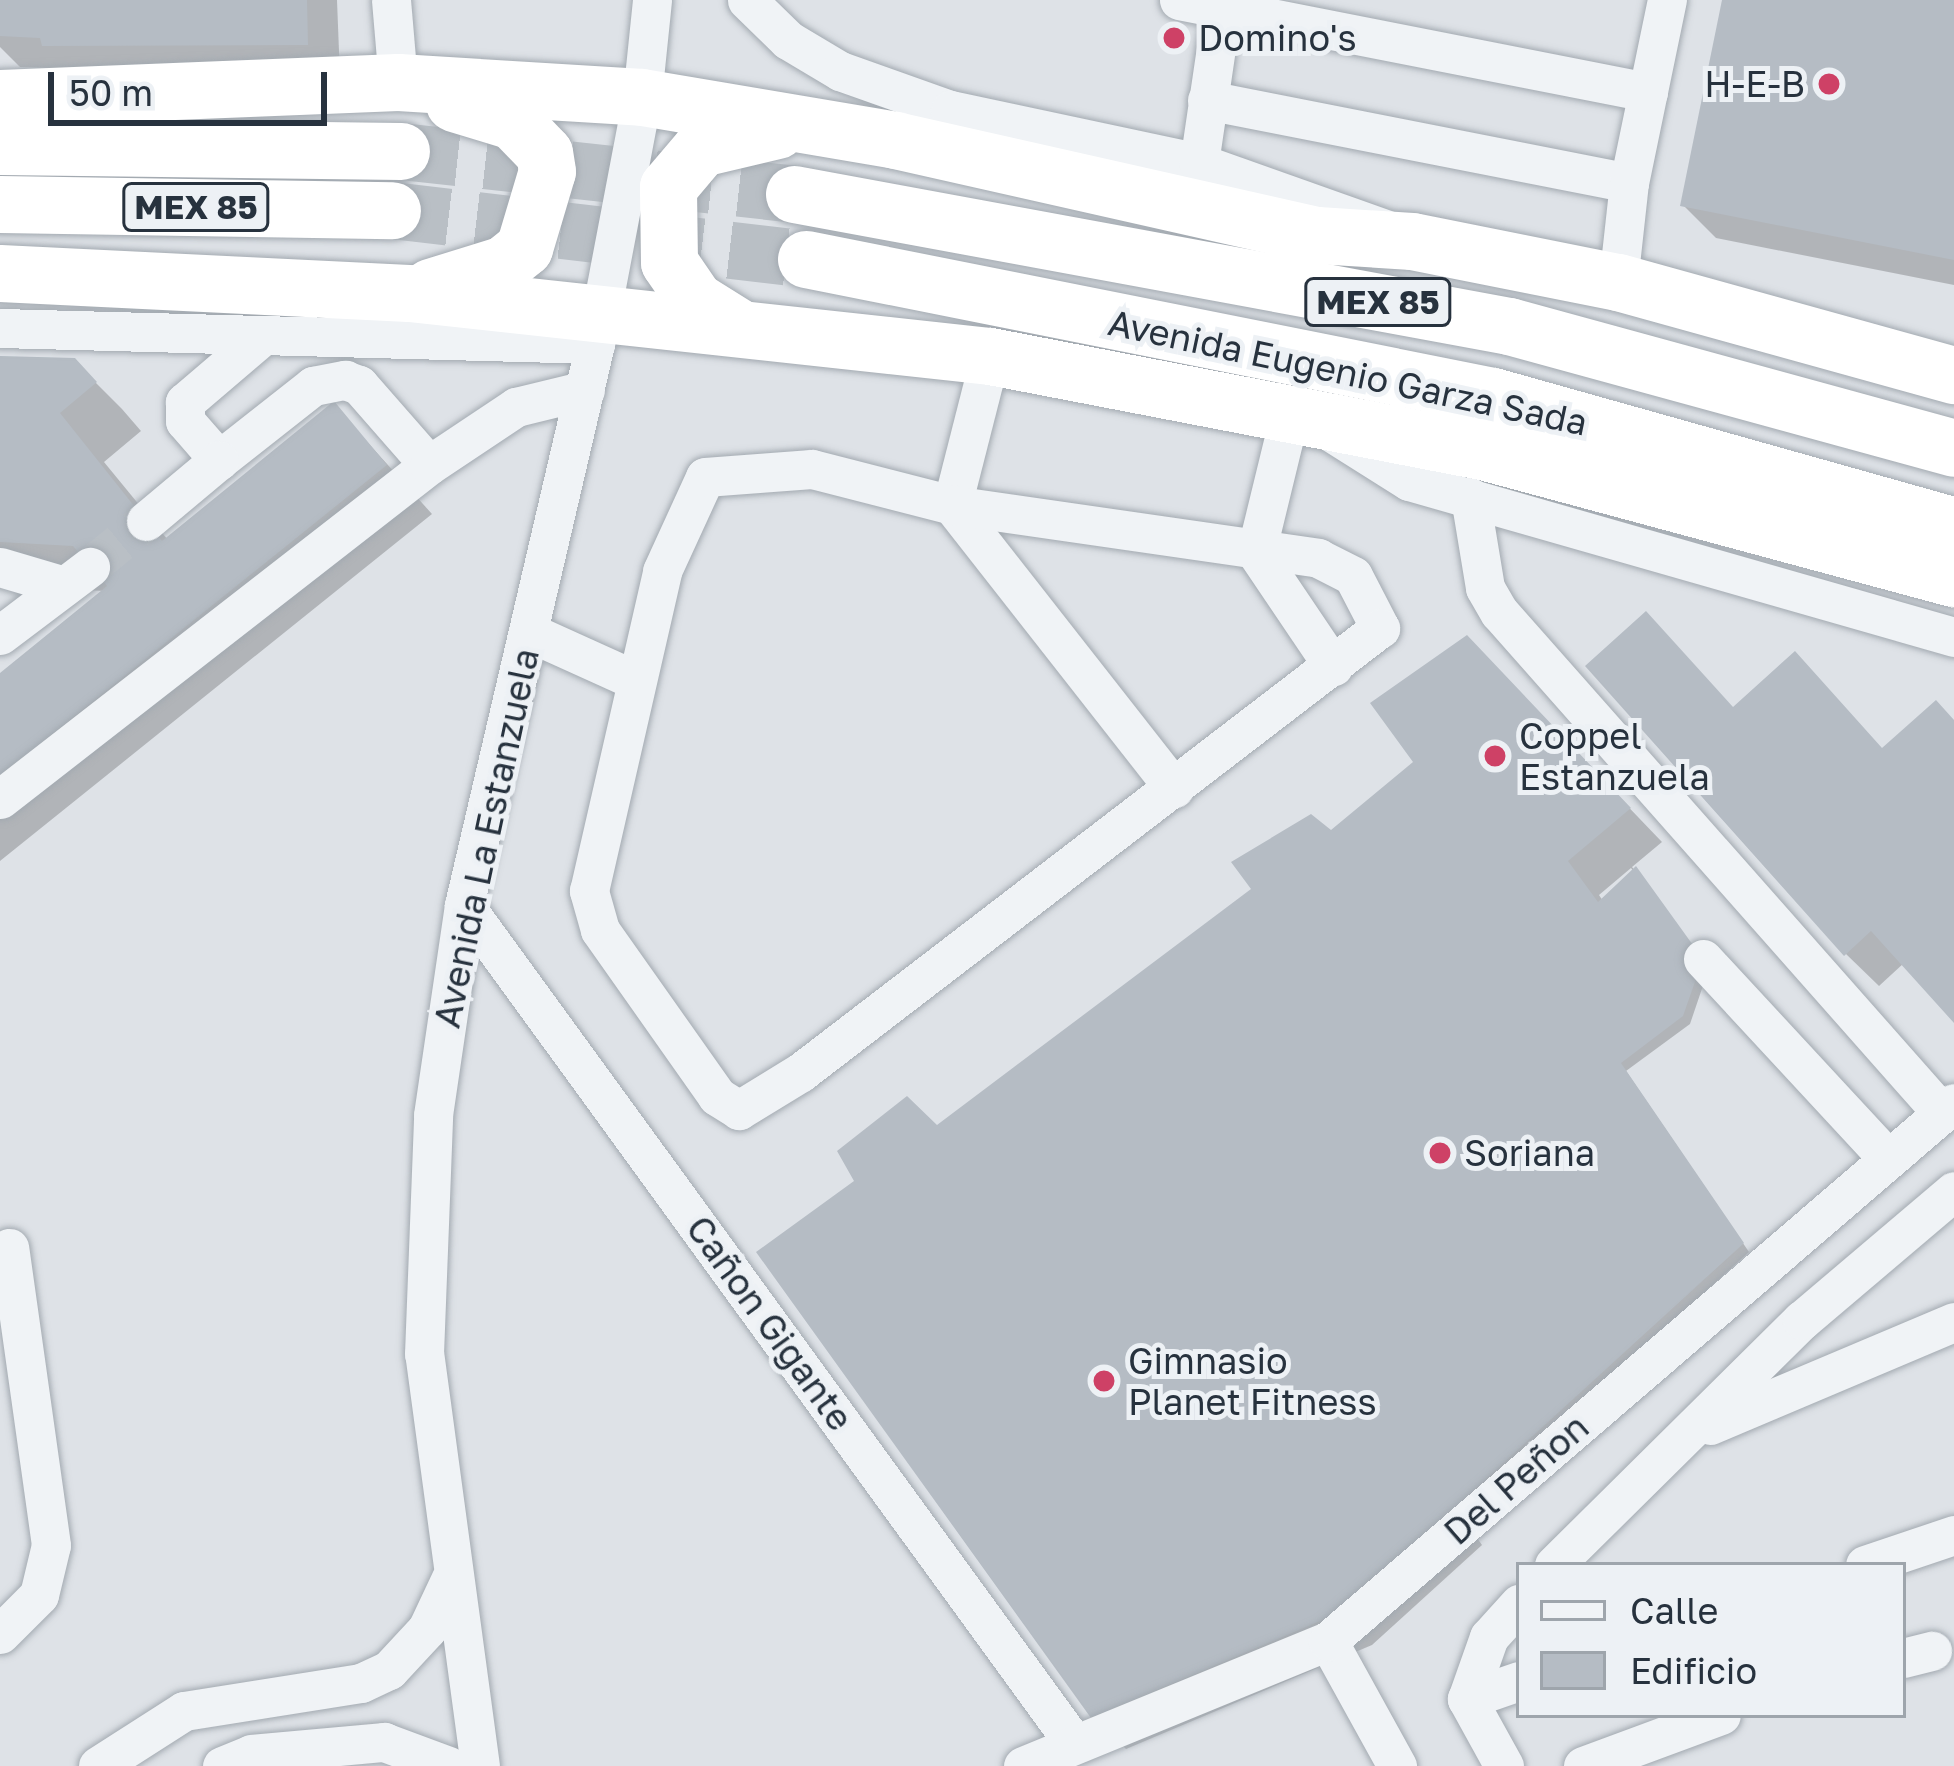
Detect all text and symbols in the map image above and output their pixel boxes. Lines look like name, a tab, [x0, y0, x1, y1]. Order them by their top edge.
place label: Domino's	[1198, 16, 1357, 60]
marker: Domino's	[1161, 25, 1187, 51]
scale bar	[54, 48, 333, 122]
place label: H-E-B	[1704, 62, 1805, 106]
text: 50 m	[69, 71, 153, 114]
marker: H-E-B	[1816, 71, 1842, 97]
road number: MEX 85	[121, 180, 271, 234]
road number: MEX 85	[1303, 275, 1453, 329]
street label: Avenida Eugenio Garza Sada	[1105, 300, 1591, 444]
street label: Avenida La Estanzuela	[425, 644, 547, 1032]
place label: Coppel Estanzuela	[1519, 713, 1710, 798]
marker: Coppel Estanzuela	[1482, 743, 1508, 769]
place label: Soriana	[1464, 1131, 1595, 1175]
marker: Soriana	[1427, 1140, 1453, 1166]
street label: Cañon Gigante	[678, 1207, 862, 1439]
place label: Gimnasio Planet Fitness	[1128, 1338, 1377, 1423]
marker: Gimnasio Planet Fitness	[1091, 1368, 1117, 1394]
street label: Del Peñon	[1435, 1405, 1597, 1553]
legend	[1516, 1562, 1906, 1718]
text: Calle	[1630, 1589, 1718, 1632]
text: Edificio	[1630, 1649, 1757, 1692]

